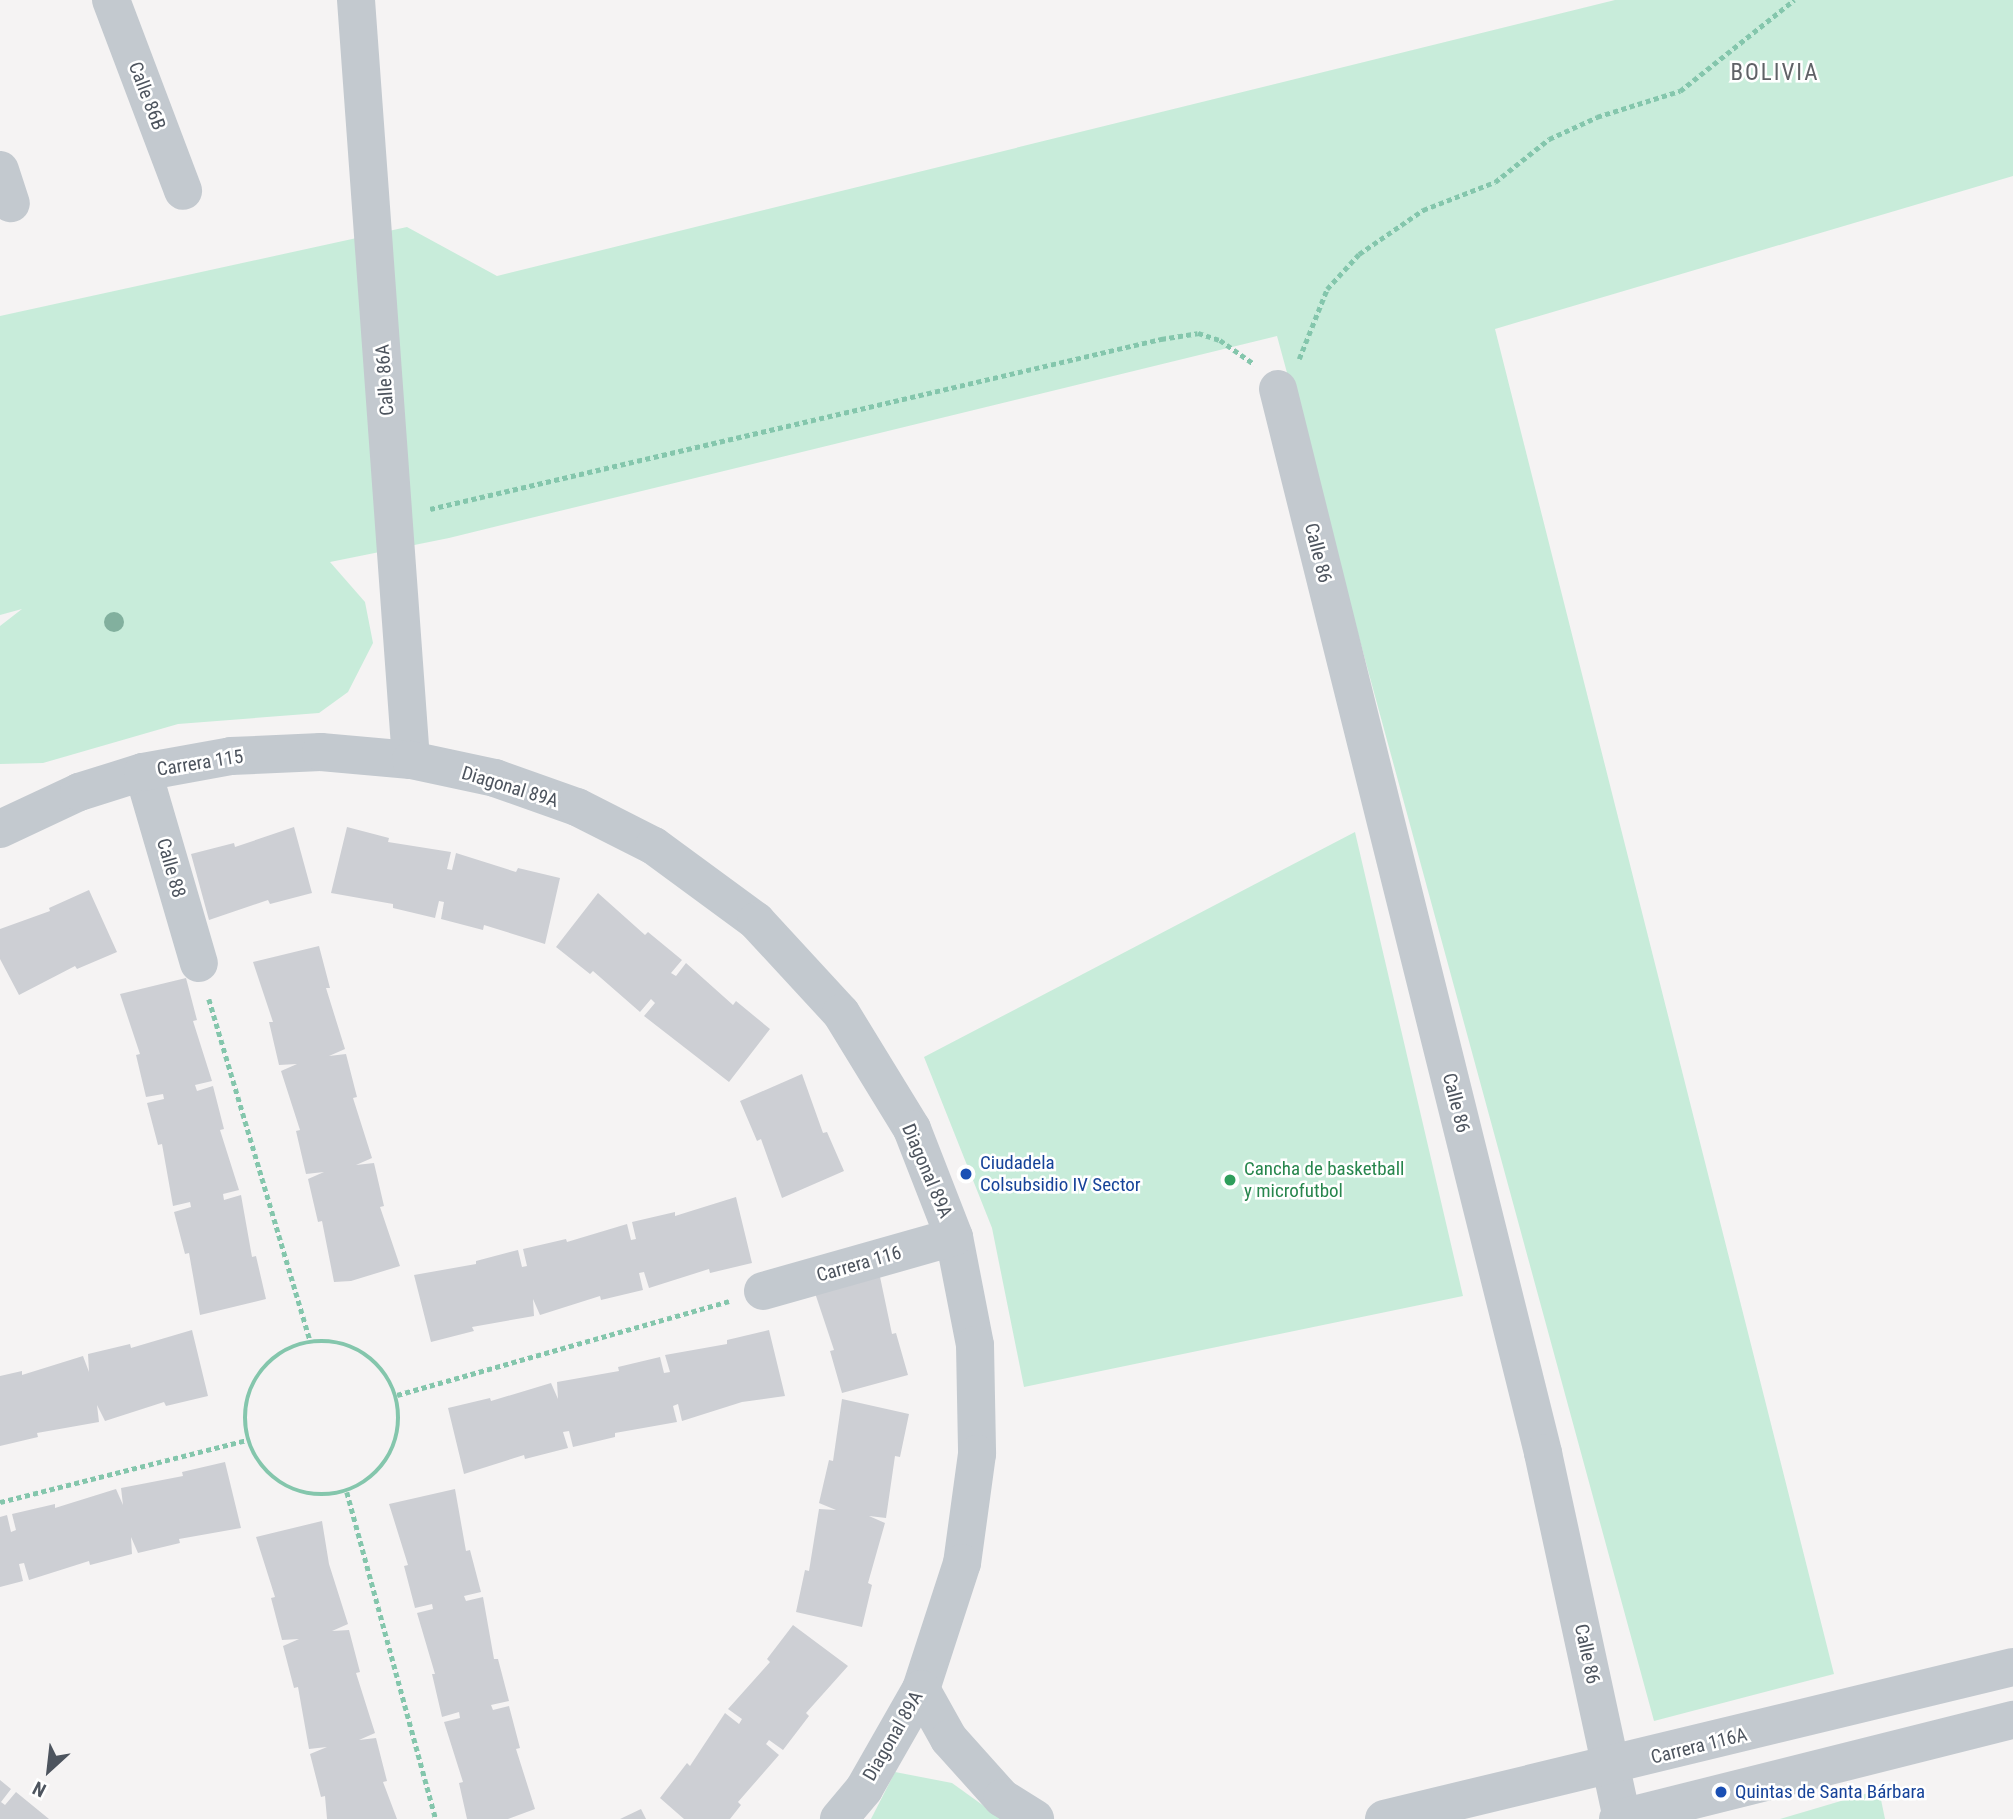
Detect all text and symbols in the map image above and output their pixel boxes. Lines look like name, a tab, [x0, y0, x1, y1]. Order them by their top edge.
street label: Calle 86B	[124, 59, 170, 133]
district label: BOLIVIA	[1731, 59, 1819, 87]
street label: Calle 86A	[371, 344, 399, 416]
street label: Calle 86	[1300, 521, 1336, 585]
street label: Carrera 115	[155, 745, 245, 781]
street label: Diagonal 89A	[459, 761, 561, 813]
street label: Calle 88	[152, 836, 190, 900]
street label: Calle 86	[1438, 1071, 1474, 1135]
street label: Diagonal 89A	[897, 1121, 957, 1221]
place label: Ciudadela Colsubsidio IV Sector	[980, 1152, 1141, 1196]
place label: Cancha de basketball y microfutbol	[1244, 1158, 1404, 1202]
marker: Ciudadela Colsubsidio IV Sector	[958, 1166, 974, 1182]
marker: Cancha de basketball y microfutbol	[1222, 1172, 1238, 1188]
street label: Carrera 116	[814, 1241, 904, 1287]
street label: Calle 86	[1570, 1622, 1604, 1686]
street label: Diagonal 89A	[858, 1687, 928, 1785]
street label: Carrera 116A	[1649, 1723, 1749, 1769]
north arrow	[14, 1735, 84, 1805]
text: N	[29, 1776, 50, 1802]
place label: Quintas de Santa Bárbara	[1735, 1781, 1925, 1803]
marker: Quintas de Santa Bárbara	[1713, 1784, 1729, 1800]

